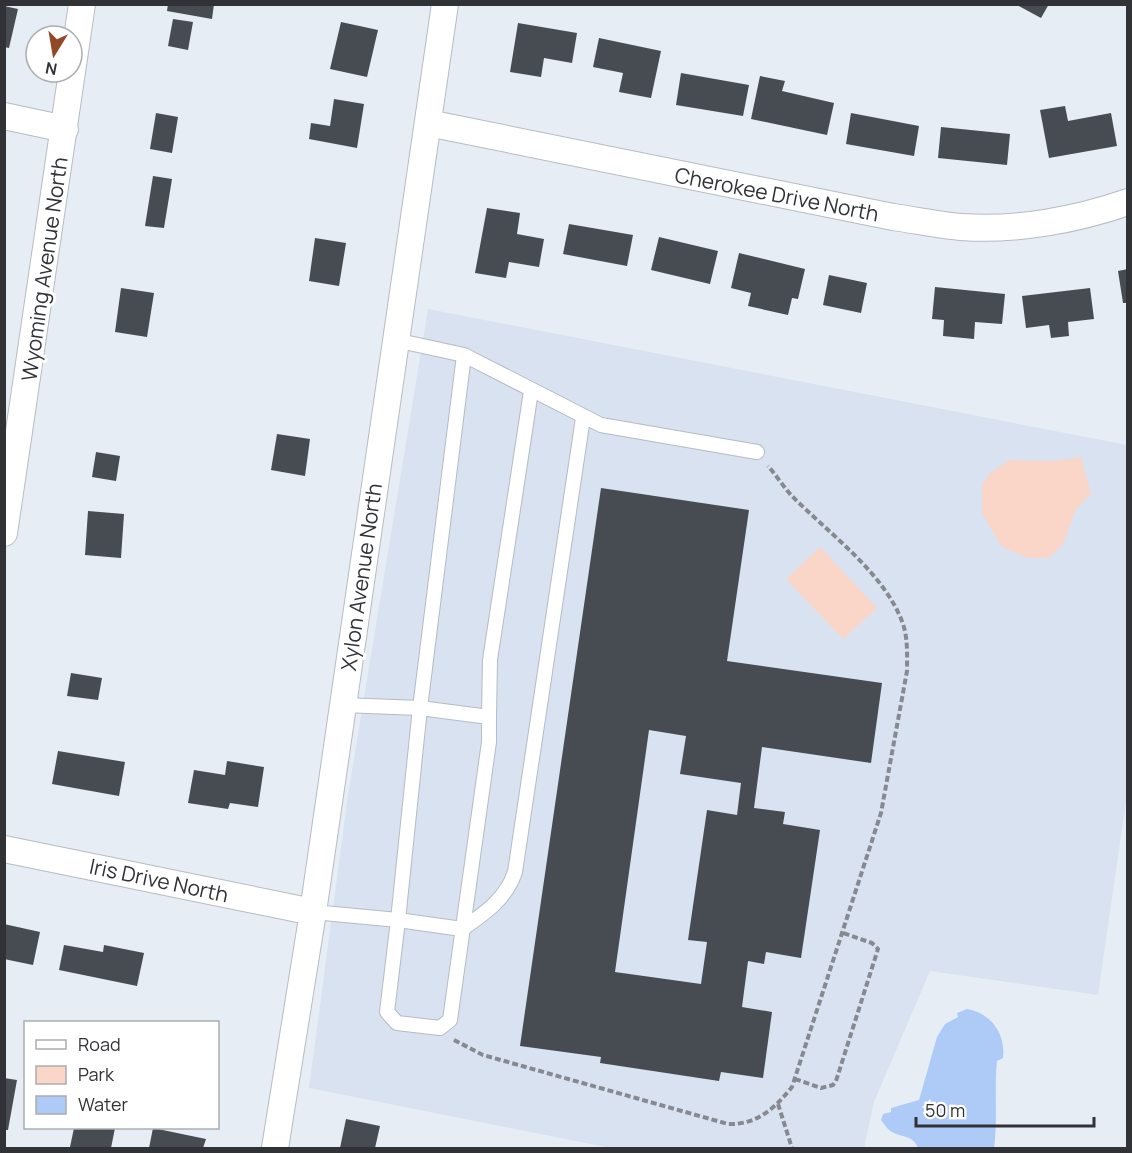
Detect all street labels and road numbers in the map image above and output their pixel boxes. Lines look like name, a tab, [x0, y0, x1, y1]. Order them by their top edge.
street label: Wyoming Avenue North	[14, 155, 74, 383]
street label: Cherokee Drive North	[673, 161, 881, 227]
street label: Xylon Avenue North	[334, 481, 388, 673]
street label: Iris Drive North	[87, 852, 231, 908]

